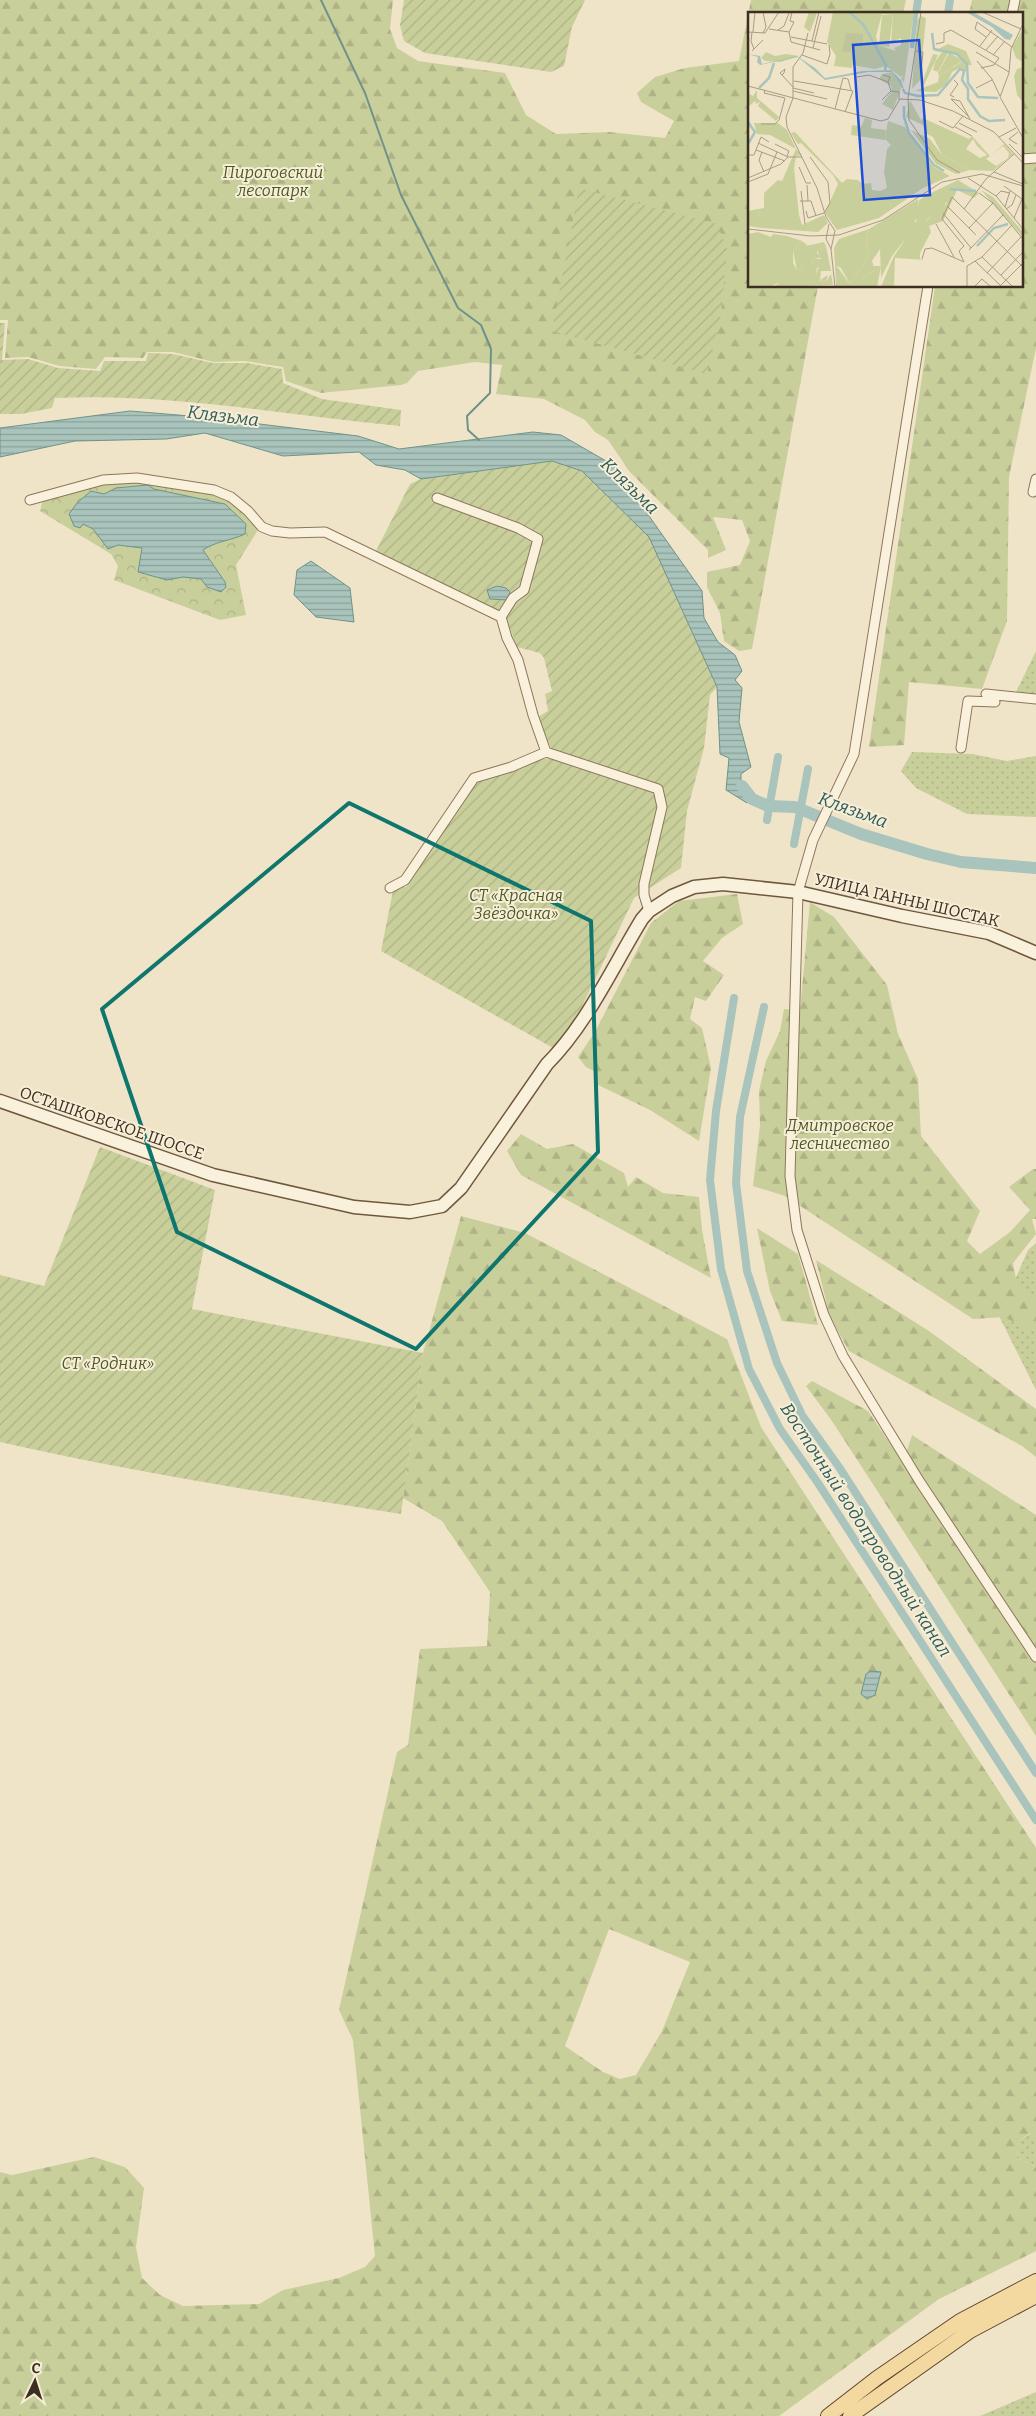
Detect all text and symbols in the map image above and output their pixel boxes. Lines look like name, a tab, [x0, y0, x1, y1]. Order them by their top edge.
inset map	[748, 12, 1024, 288]
park label: Пироговский лесопарк	[223, 163, 323, 200]
water label: Клязьма	[186, 401, 260, 431]
water label: Клязьма	[596, 453, 664, 519]
water label: Клязьма	[815, 787, 891, 833]
street label: УЛИЦА ГАННЫ ШОСТАК	[812, 869, 1002, 931]
park label: СТ «Красная Звёздочка»	[469, 886, 563, 923]
street label: ОСТАШКОВСКОЕ ШОССЕ	[17, 1082, 207, 1164]
park label: Дмитровское лесничество	[785, 1116, 894, 1153]
park label: СТ «Родник»	[62, 1354, 154, 1373]
water label: Восточный водопроводный канал	[775, 1399, 957, 1661]
north arrow	[10, 2356, 60, 2406]
text: С	[31, 2360, 41, 2377]

